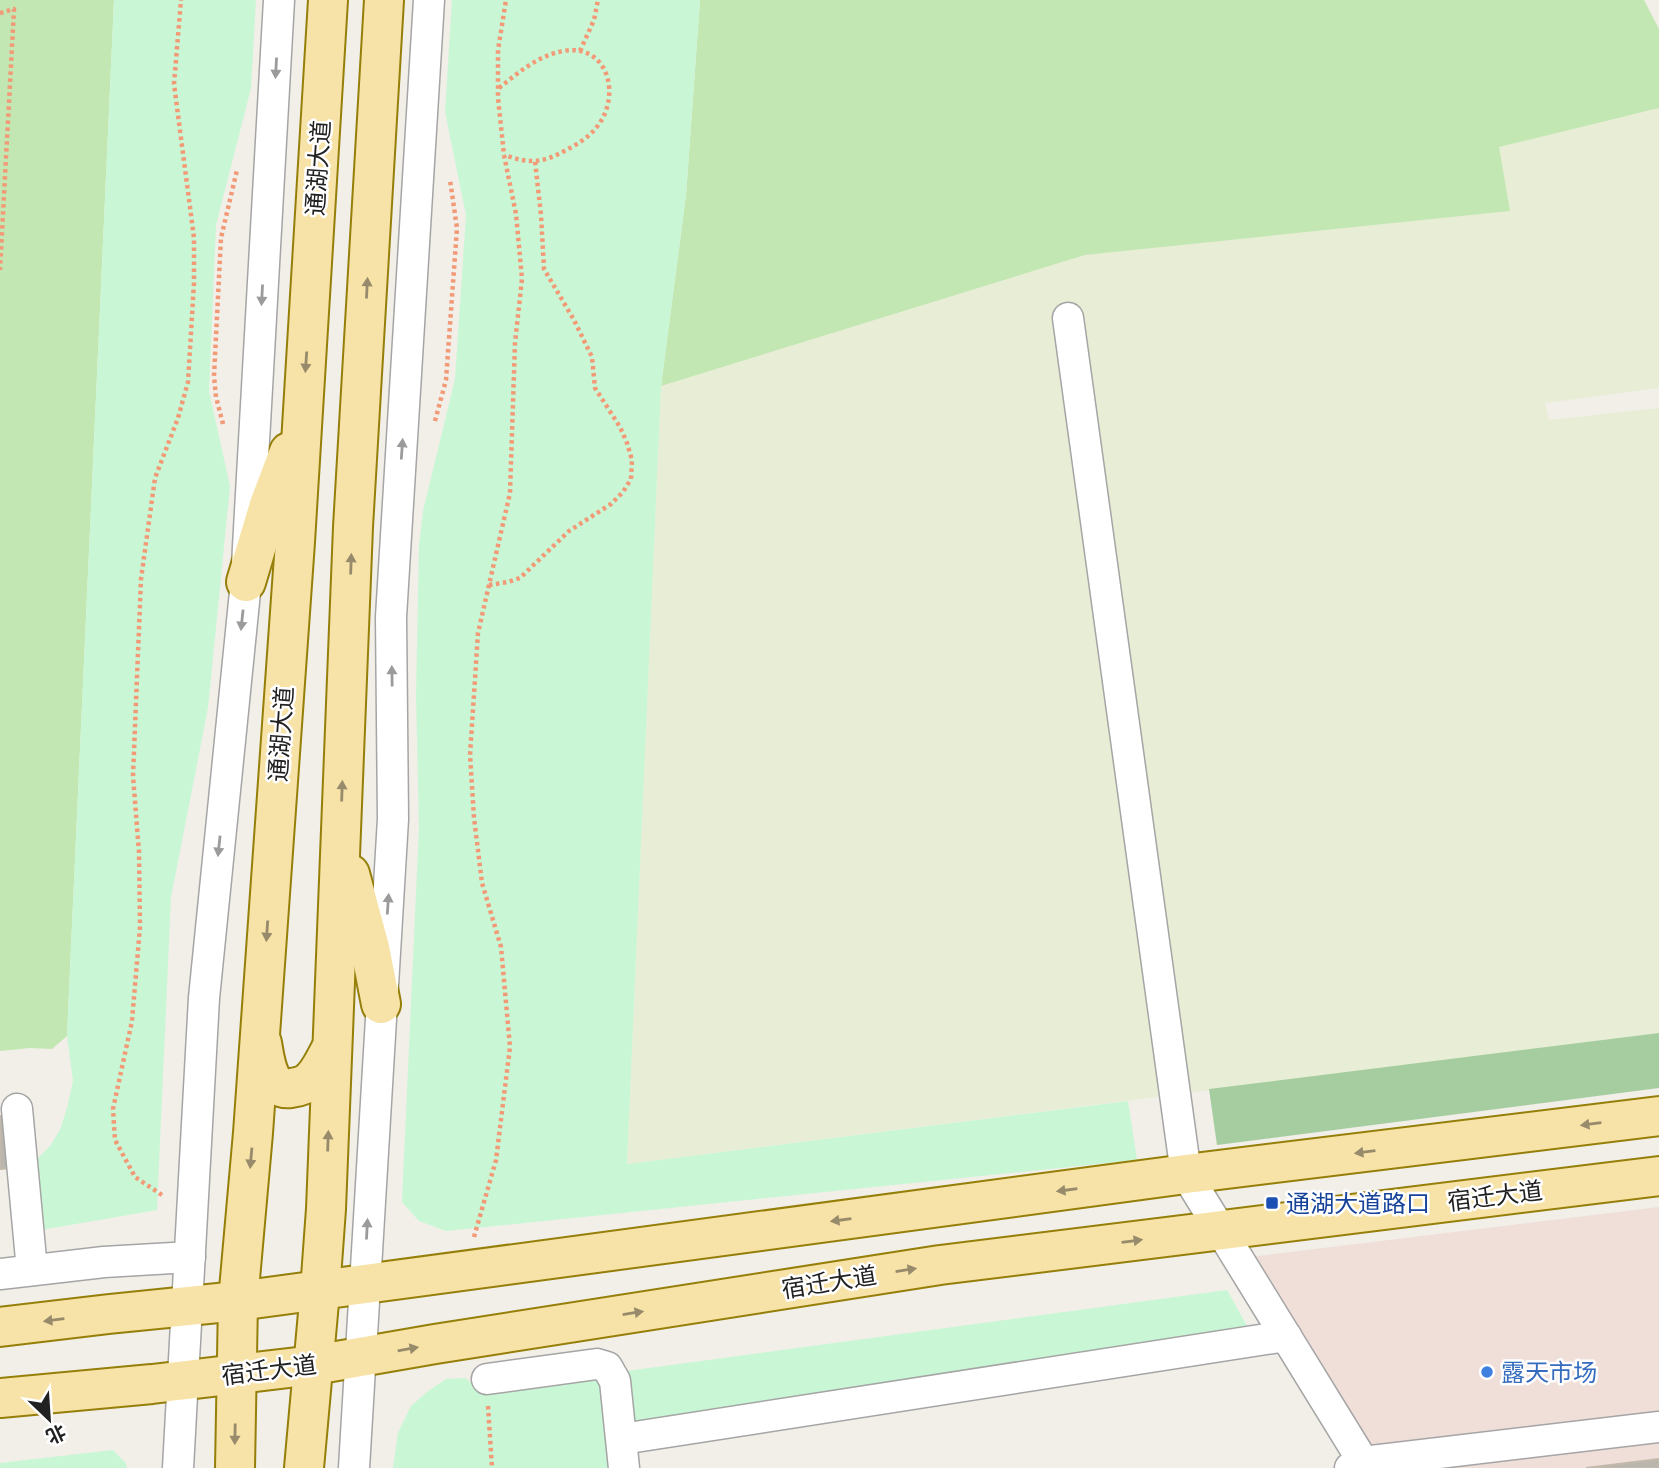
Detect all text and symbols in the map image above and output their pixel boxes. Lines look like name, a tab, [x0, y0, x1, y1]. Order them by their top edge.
one-way arrow	[270, 57, 281, 79]
street label: 通湖大道	[301, 119, 335, 217]
one-way arrow	[362, 277, 373, 299]
one-way arrow	[257, 284, 268, 306]
one-way arrow	[300, 351, 311, 373]
one-way arrow	[396, 438, 407, 460]
one-way arrow	[346, 553, 357, 575]
one-way arrow	[236, 609, 247, 631]
one-way arrow	[386, 665, 397, 687]
street label: 通湖大道	[264, 685, 298, 783]
one-way arrow	[336, 780, 347, 802]
one-way arrow	[213, 836, 224, 858]
one-way arrow	[382, 893, 393, 915]
one-way arrow	[261, 920, 272, 942]
one-way arrow	[1580, 1118, 1602, 1129]
one-way arrow	[323, 1130, 334, 1152]
one-way arrow	[1354, 1146, 1376, 1157]
one-way arrow	[245, 1147, 256, 1169]
street label: 宿迁大道	[1446, 1177, 1544, 1215]
one-way arrow	[1056, 1185, 1078, 1196]
place label: 通湖大道路口	[1286, 1190, 1430, 1217]
marker: 通湖大道路口	[1264, 1195, 1280, 1211]
one-way arrow	[830, 1215, 852, 1226]
one-way arrow	[362, 1217, 373, 1239]
one-way arrow	[1121, 1235, 1143, 1246]
street label: 宿迁大道	[779, 1261, 879, 1303]
one-way arrow	[895, 1264, 917, 1275]
one-way arrow	[622, 1307, 644, 1318]
one-way arrow	[43, 1315, 65, 1326]
one-way arrow	[397, 1343, 419, 1354]
street label: 宿迁大道	[220, 1351, 318, 1389]
place label: 露天市场	[1501, 1359, 1597, 1386]
marker: 露天市场	[1479, 1364, 1495, 1380]
north arrow	[14, 1384, 84, 1454]
text: 北	[43, 1420, 69, 1447]
one-way arrow	[229, 1423, 241, 1445]

